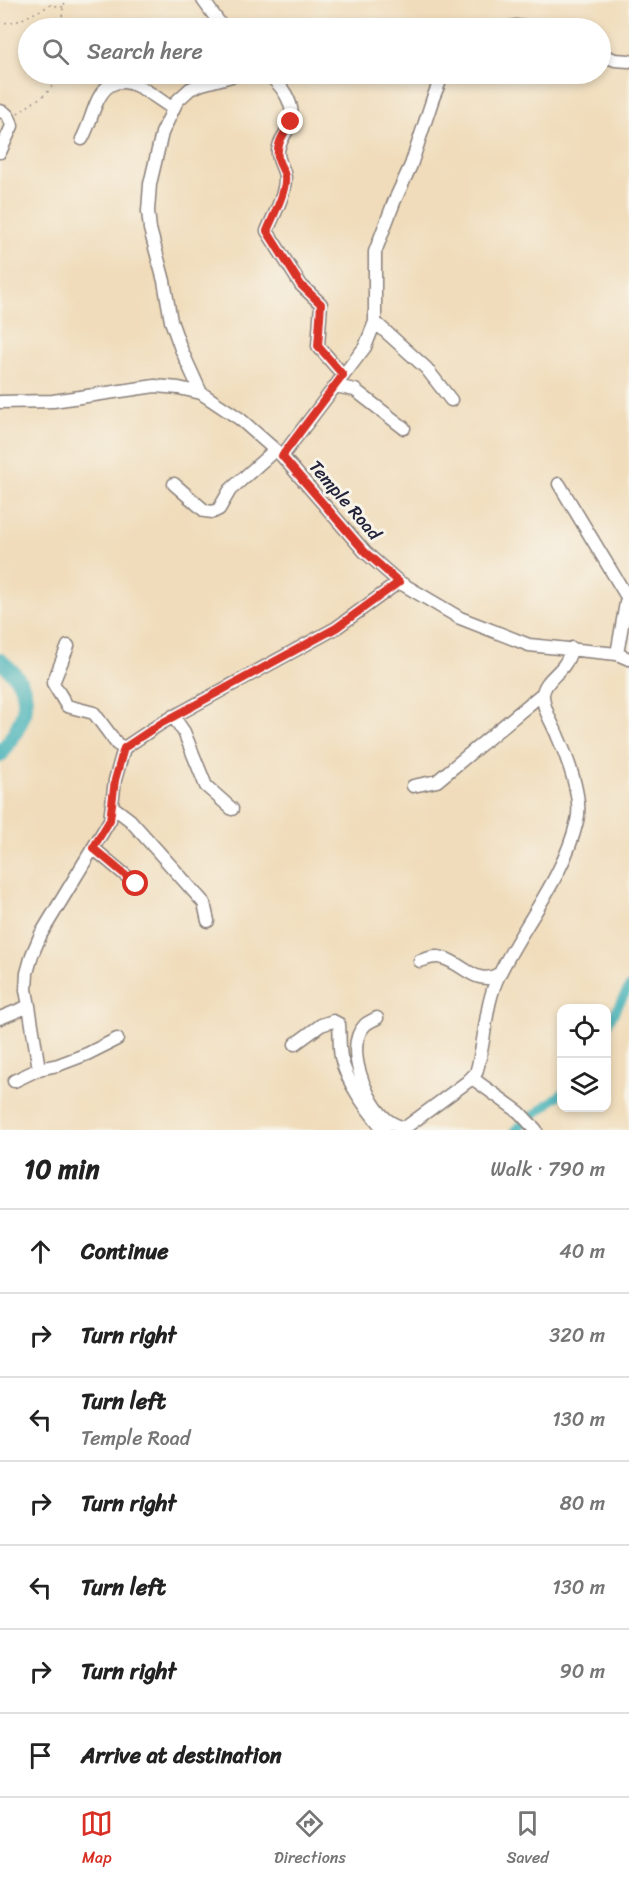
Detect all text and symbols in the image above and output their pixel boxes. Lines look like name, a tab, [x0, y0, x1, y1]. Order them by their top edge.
search box	[18, 18, 611, 84]
text: Search here	[87, 32, 203, 71]
icon: search	[39, 35, 72, 68]
route end	[277, 108, 303, 134]
street label: Temple Road	[301, 452, 390, 549]
route start	[122, 870, 148, 896]
map controls	[557, 1004, 611, 1112]
button: locate	[557, 1004, 611, 1058]
button: layers	[557, 1058, 611, 1112]
text: 10 min	[24, 1146, 100, 1192]
text: Walk · 790 m	[491, 1152, 605, 1187]
text: Continue	[81, 1232, 169, 1271]
text: 40 m	[559, 1234, 605, 1269]
icon: ahead	[24, 1235, 57, 1268]
text: Turn right	[81, 1316, 176, 1355]
text: 320 m	[549, 1318, 605, 1353]
icon: right	[24, 1319, 57, 1352]
text: Turn left	[81, 1382, 166, 1421]
text: 130 m	[552, 1402, 605, 1437]
icon: left	[24, 1403, 57, 1436]
text: Temple Road	[81, 1421, 190, 1456]
text: Turn right	[81, 1484, 176, 1523]
text: 80 m	[560, 1486, 605, 1521]
icon: right	[24, 1487, 57, 1520]
text: Turn left	[81, 1568, 166, 1607]
text: 130 m	[552, 1570, 605, 1605]
icon: left	[24, 1571, 57, 1604]
text: Turn right	[81, 1652, 176, 1691]
text: 90 m	[560, 1654, 605, 1689]
icon: right	[24, 1655, 57, 1688]
text: Arrive at destination	[81, 1736, 282, 1775]
icon: arrive	[24, 1739, 57, 1772]
tab: Map	[80, 1807, 113, 1872]
tab: Directions	[274, 1807, 346, 1872]
tab: Saved	[506, 1807, 549, 1872]

